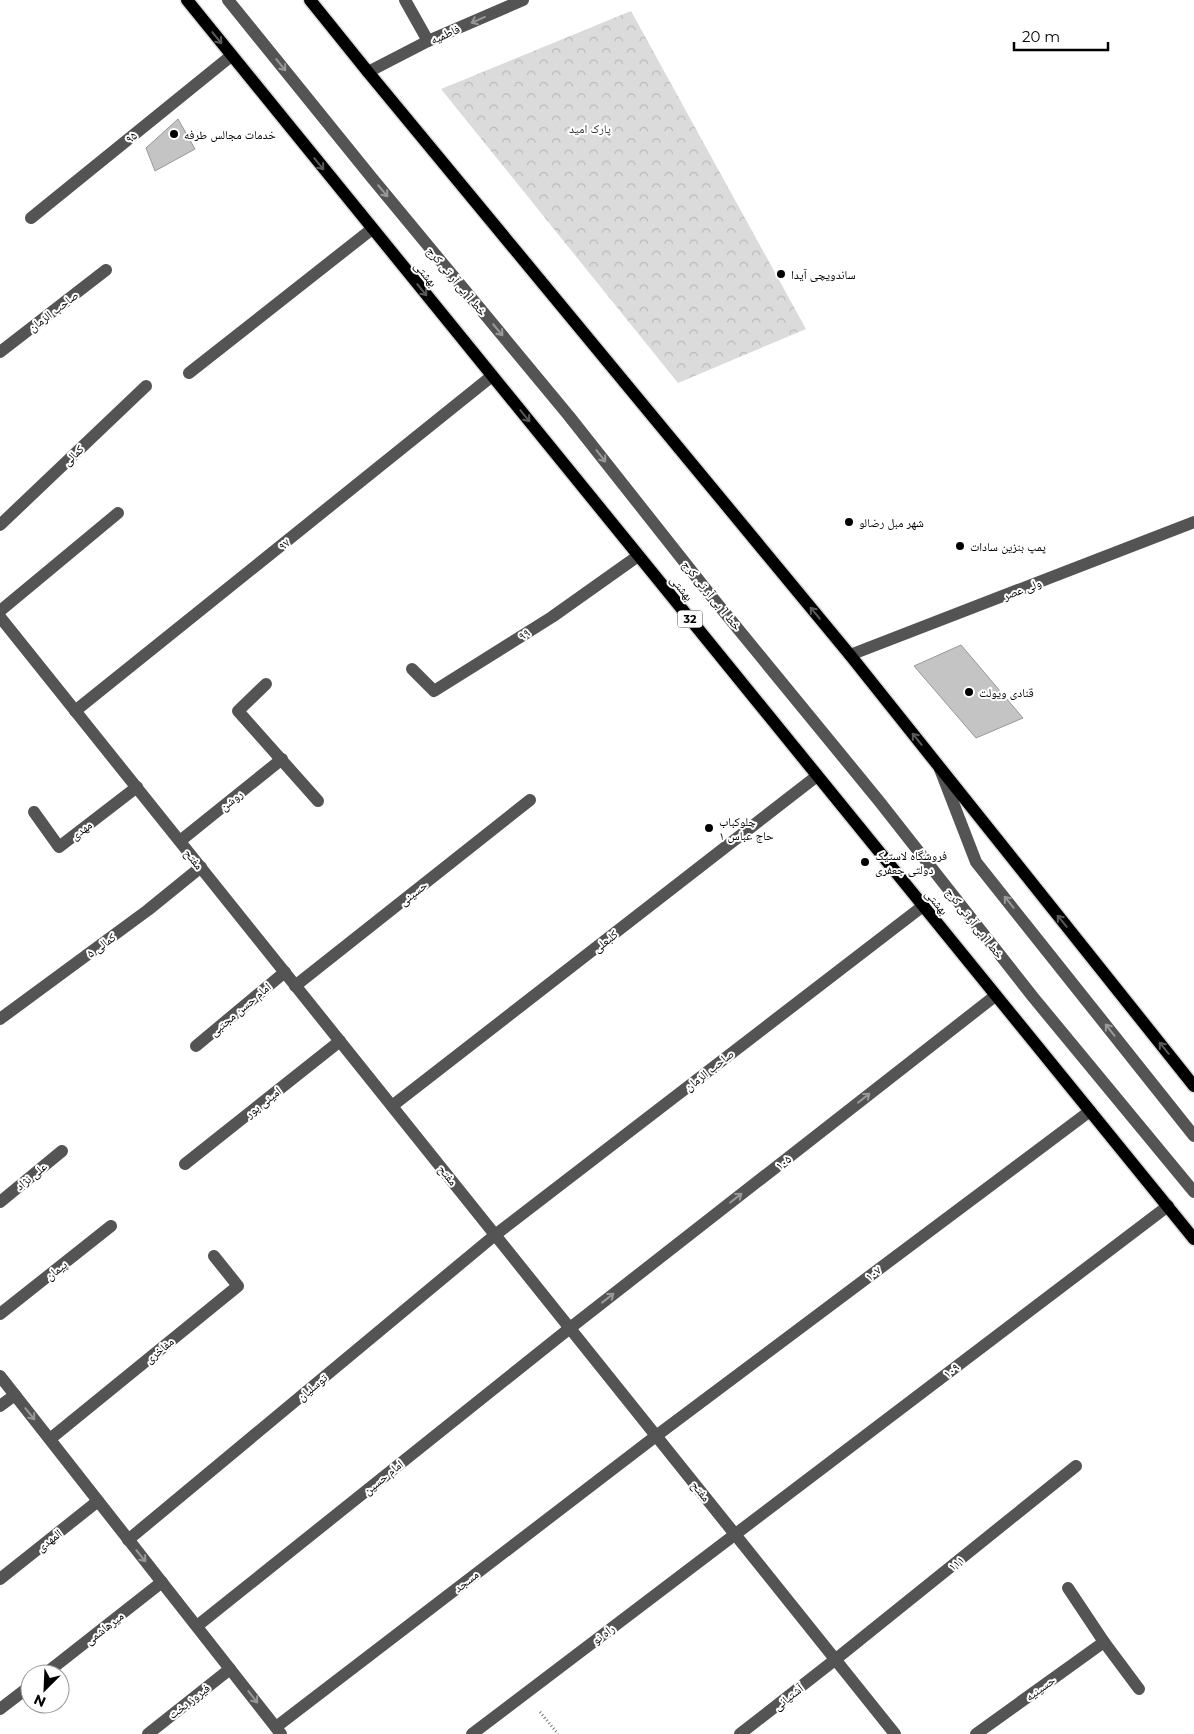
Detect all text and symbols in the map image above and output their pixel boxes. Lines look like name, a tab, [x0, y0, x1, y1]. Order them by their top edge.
one-way arrow	[471, 15, 486, 25]
scale bar	[1014, 20, 1108, 52]
street label: فاطمیه	[428, 21, 462, 47]
text: 20 m	[1022, 27, 1060, 46]
one-way arrow	[212, 31, 223, 44]
one-way arrow	[275, 58, 286, 71]
park label: پارک امید	[569, 121, 611, 136]
place label: خدمات مجالس طرفه	[184, 127, 276, 142]
street label: ۹۵	[122, 128, 140, 146]
marker: خدمات مجالس طرفه	[168, 128, 180, 140]
one-way arrow	[314, 158, 325, 171]
one-way arrow	[378, 185, 389, 198]
street label: خط 1 بی آر تی کرج	[423, 243, 491, 319]
street label: بهشتی	[411, 258, 441, 290]
place label: ساندویچی آیدا	[791, 267, 856, 282]
marker: ساندویچی آیدا	[775, 268, 787, 280]
one-way arrow	[416, 284, 428, 297]
street label: صاحب الزمان	[25, 287, 81, 335]
one-way arrow	[492, 323, 503, 336]
one-way arrow	[519, 410, 530, 423]
street label: کمالی	[59, 441, 87, 469]
one-way arrow	[595, 449, 606, 462]
place label: شهر مبل رضالو	[859, 515, 924, 530]
marker: شهر مبل رضالو	[843, 516, 855, 528]
street label: ۹۷	[275, 534, 293, 553]
place label: پمپ بنزین سادات	[970, 539, 1046, 554]
marker: پمپ بنزین سادات	[954, 540, 966, 552]
street label: خط 1 بی آر تی کرج	[679, 557, 745, 634]
street label: بهشتی	[667, 572, 697, 604]
street label: ولی عصر	[1000, 575, 1043, 603]
one-way arrow	[809, 606, 821, 619]
road number: 32	[678, 610, 702, 628]
street label: ۹۹	[516, 625, 532, 643]
place label: قنادی ویولت	[979, 685, 1034, 700]
marker: قنادی ویولت	[963, 686, 975, 698]
one-way arrow	[912, 733, 923, 746]
street label: روشن	[216, 786, 246, 814]
place label: چلوکباب حاج عباس ۱	[719, 814, 774, 843]
street label: مهدی	[67, 817, 95, 843]
marker: چلوکباب حاج عباس ۱	[703, 822, 715, 834]
street label: مفتح	[181, 846, 207, 872]
place label: فروشگاه لاستیک دولتی جعفری	[875, 848, 947, 877]
marker: فروشگاه لاستیک دولتی جعفری	[859, 856, 871, 868]
street label: حسینی	[396, 877, 431, 909]
street label: خط 1 بی آر تی کرج	[942, 885, 1008, 962]
street label: بهشتی	[922, 886, 952, 918]
one-way arrow	[1003, 896, 1014, 909]
one-way arrow	[1057, 915, 1068, 928]
street label: کلبعلی	[590, 927, 621, 956]
street label: ۵ کمالی	[84, 929, 118, 961]
street label: امام حسن مجتبی	[206, 979, 275, 1040]
one-way arrow	[1104, 1023, 1115, 1036]
one-way arrow	[1158, 1042, 1169, 1055]
street label: صاحب الزمان	[681, 1046, 737, 1094]
street label: امینی پور	[241, 1083, 284, 1122]
one-way arrow	[858, 1093, 871, 1104]
street label: ۱۰۵	[772, 1151, 794, 1173]
street label: علی نژاد	[12, 1159, 50, 1193]
street label: مفتح	[435, 1162, 461, 1188]
one-way arrow	[729, 1193, 743, 1203]
street label: پیمان	[42, 1257, 70, 1283]
street label: ۱۰۷	[862, 1262, 884, 1284]
one-way arrow	[601, 1293, 615, 1303]
street label: مفاخری	[141, 1334, 177, 1366]
street label: ۱۰۹	[940, 1359, 962, 1381]
street label: توسلیان	[294, 1370, 331, 1404]
one-way arrow	[25, 1408, 36, 1421]
street label: امام حسین	[360, 1456, 407, 1498]
street label: مفتح	[688, 1478, 714, 1504]
street label: المهدی	[33, 1525, 65, 1555]
one-way arrow	[136, 1549, 147, 1562]
street label: ۱۱۱	[945, 1552, 967, 1574]
street label: مسجد	[451, 1567, 481, 1595]
street label: میرهاشمی	[82, 1608, 126, 1648]
street label: راه نو	[589, 1620, 618, 1647]
north arrow	[20, 1664, 70, 1714]
street label: حسینیه	[1022, 1672, 1058, 1704]
street label: فیروز بخت	[165, 1680, 213, 1722]
street label: آشتیانی	[770, 1680, 807, 1714]
text: N	[31, 1690, 49, 1711]
one-way arrow	[247, 1690, 258, 1703]

